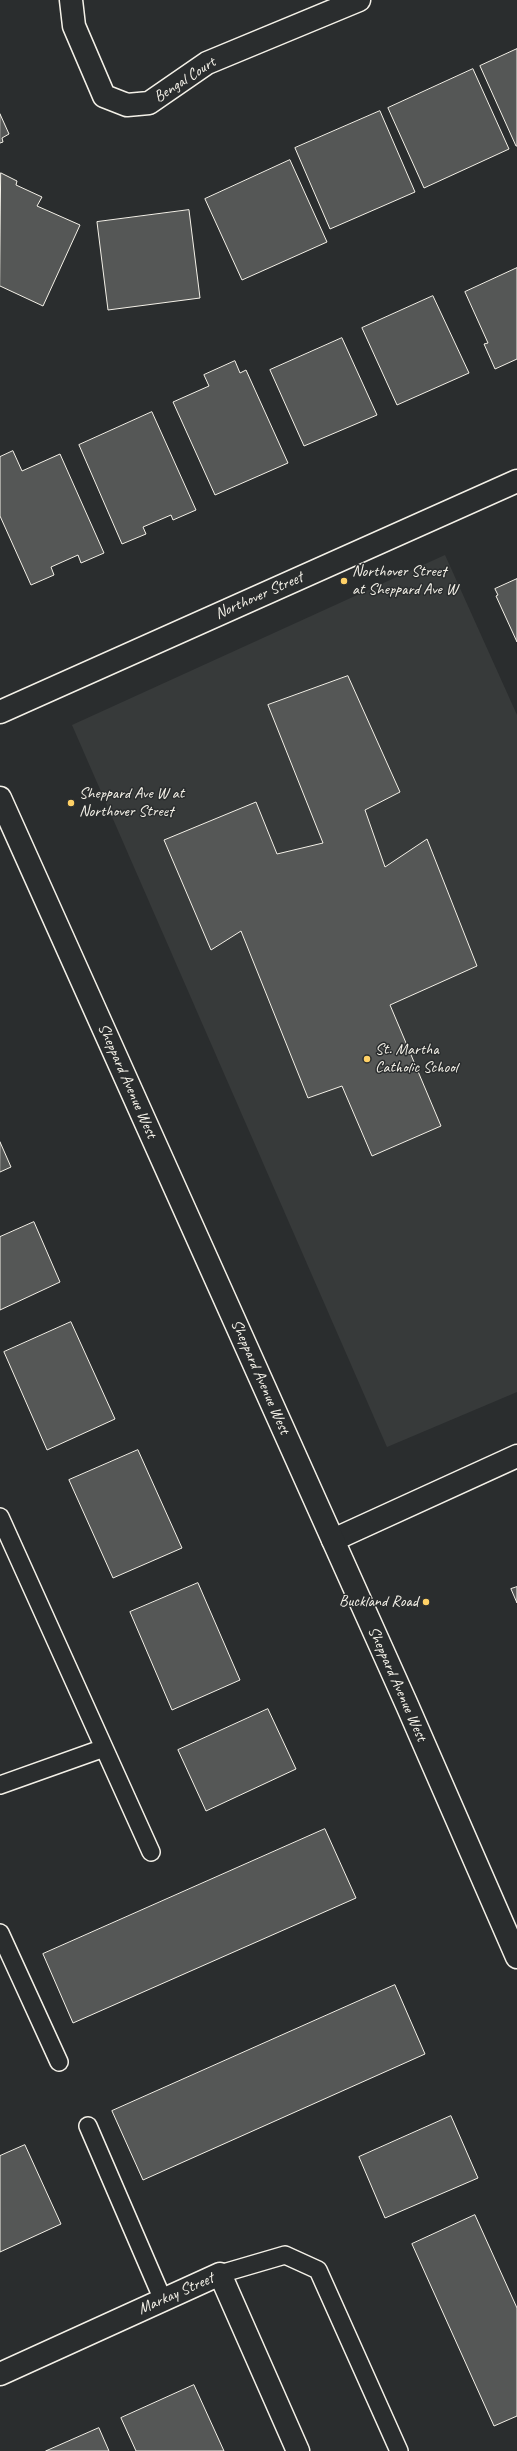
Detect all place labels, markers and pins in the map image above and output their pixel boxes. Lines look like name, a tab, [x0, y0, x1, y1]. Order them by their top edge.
place label: Northover Street at Sheppard Ave W	[352, 562, 457, 600]
marker: Northover Street at Sheppard Ave W	[339, 576, 349, 586]
place label: Sheppard Ave W at Northover Street	[79, 784, 184, 822]
marker: Sheppard Ave W at Northover Street	[66, 798, 76, 808]
place label: St. Martha Catholic School	[375, 1040, 457, 1078]
marker: St. Martha Catholic School	[362, 1054, 372, 1064]
place label: Buckland Road	[339, 1592, 418, 1612]
marker: Buckland Road	[421, 1597, 431, 1607]

